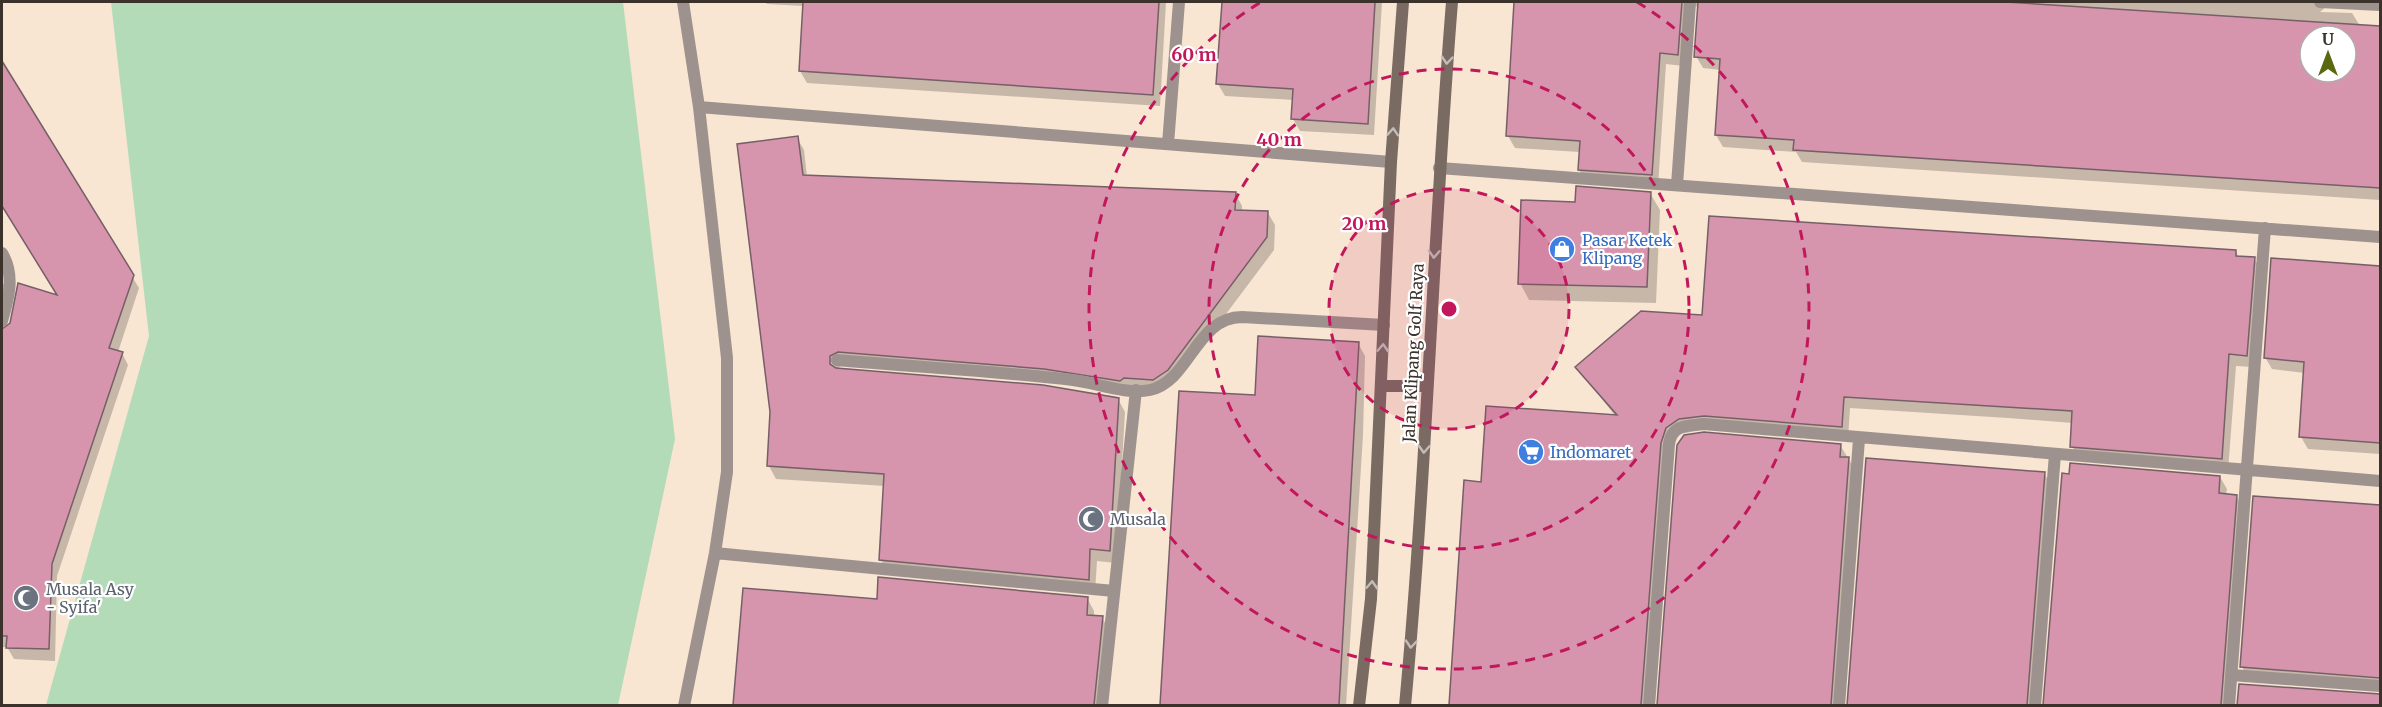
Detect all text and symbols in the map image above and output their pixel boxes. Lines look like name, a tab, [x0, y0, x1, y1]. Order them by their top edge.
north arrow	[2298, 24, 2358, 84]
text: U	[2322, 29, 2334, 49]
text: 60 m	[1171, 43, 1217, 66]
one-way arrow	[1441, 55, 1454, 64]
text: 40 m	[1256, 128, 1302, 151]
one-way arrow	[1386, 128, 1399, 137]
text: 20 m	[1342, 212, 1386, 235]
place label: Pasar Ketek Klipang	[1582, 230, 1673, 268]
shop icon: Pasar Ketek Klipang	[1547, 234, 1577, 264]
one-way arrow	[1428, 250, 1441, 259]
street label: Jalan Klipang Golf Raya	[1398, 263, 1428, 444]
centre of rings	[1439, 299, 1459, 319]
one-way arrow	[1377, 343, 1390, 352]
supermarket icon: Indomaret	[1516, 437, 1546, 467]
place label: Indomaret	[1550, 442, 1632, 462]
one-way arrow	[1418, 445, 1431, 454]
mosque icon: Musala	[1076, 504, 1106, 534]
place label: Musala	[1110, 509, 1166, 529]
place label: Musala Asy - Syifa'	[46, 579, 135, 617]
one-way arrow	[1365, 580, 1378, 589]
mosque icon: Musala Asy - Syifa'	[11, 583, 41, 613]
one-way arrow	[1405, 639, 1418, 648]

